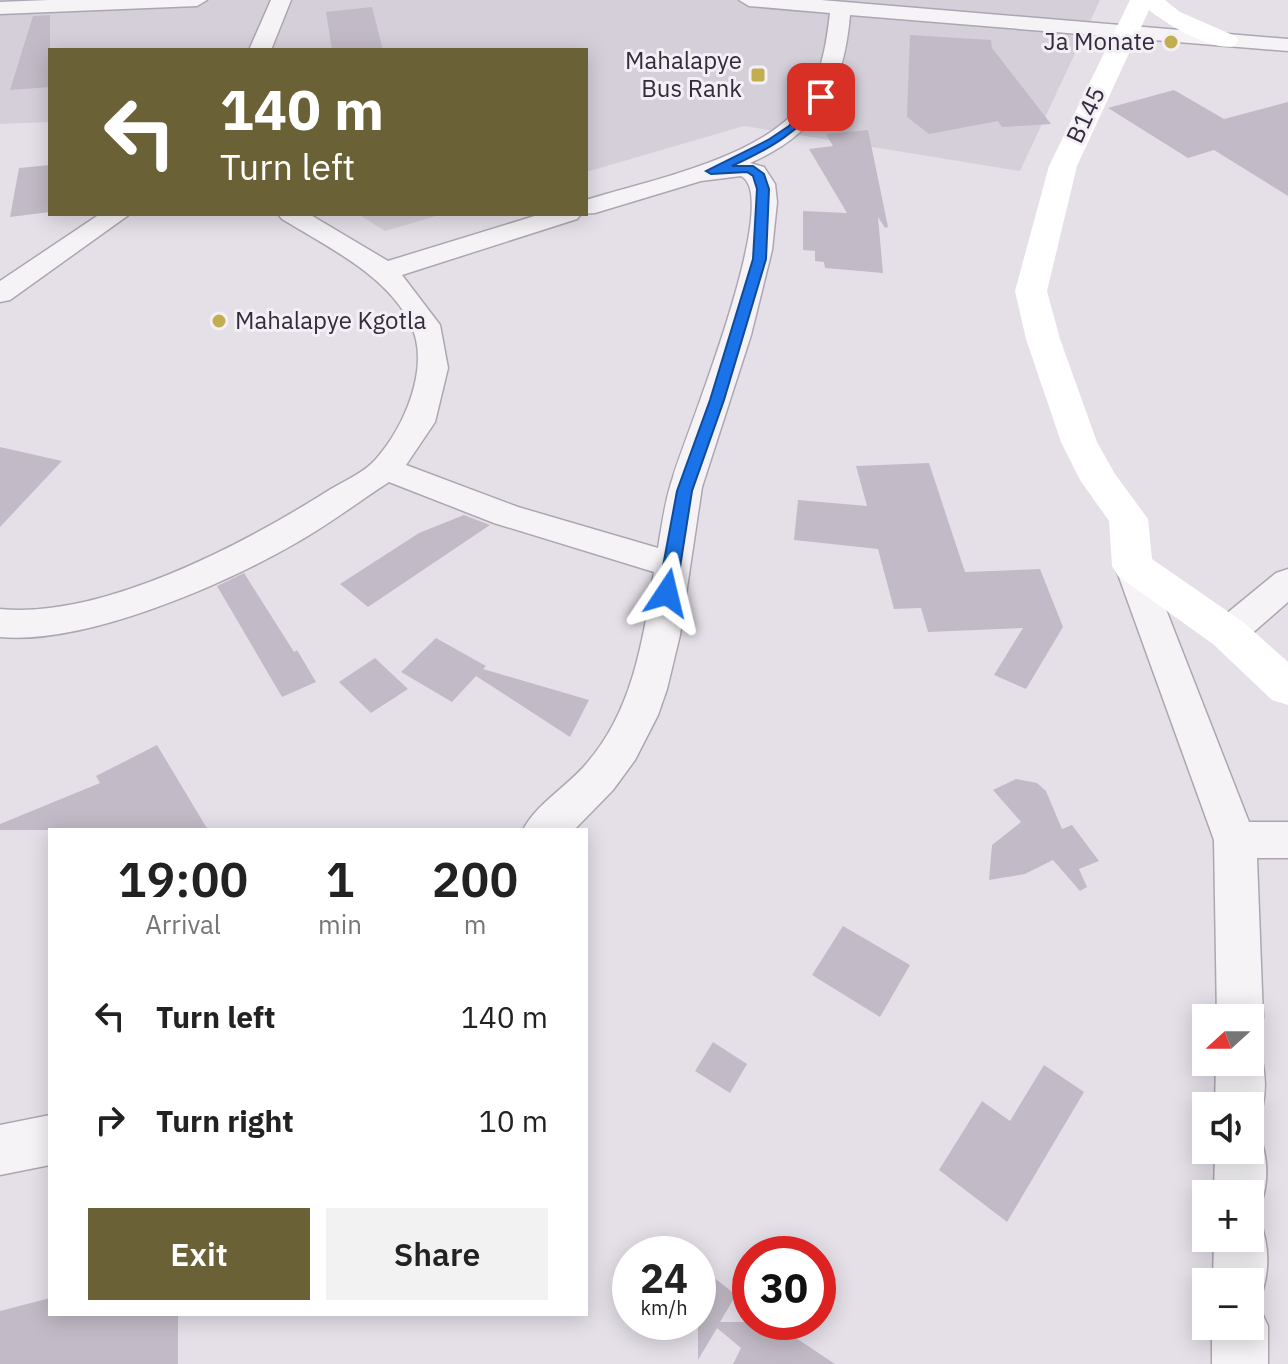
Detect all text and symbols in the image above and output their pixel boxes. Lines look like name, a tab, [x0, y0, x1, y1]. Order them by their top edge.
place label: Ja Monate	[1043, 25, 1155, 57]
marker: Ja Monate	[1162, 33, 1180, 51]
place label: Mahalapye Bus Rank	[625, 44, 742, 104]
pin	[787, 63, 855, 131]
marker: Mahalapye Bus Rank	[749, 66, 767, 84]
text: 140 m	[220, 73, 384, 145]
icon: arrive	[799, 75, 843, 119]
icon: left	[88, 80, 192, 184]
street label: B145	[1058, 81, 1112, 148]
text: Turn left	[220, 143, 355, 190]
place label: Mahalapye Kgotla	[235, 304, 426, 336]
marker: Mahalapye Kgotla	[210, 312, 228, 330]
position arrow	[625, 551, 709, 635]
text: 19:00	[118, 848, 248, 910]
text: 1	[326, 848, 354, 910]
text: 200	[432, 848, 518, 910]
text: Arrival	[145, 907, 221, 941]
text: min	[318, 907, 362, 941]
text: m	[464, 907, 486, 941]
icon: left	[88, 994, 132, 1038]
text: Turn left	[156, 997, 275, 1036]
text: 140 m	[461, 997, 548, 1036]
north arrow	[1192, 1004, 1264, 1076]
map controls	[1192, 1004, 1264, 1340]
button: sound	[1192, 1092, 1264, 1164]
icon: right	[88, 1098, 132, 1142]
text: Turn right	[156, 1101, 294, 1140]
text: 10 m	[479, 1101, 548, 1140]
button: +	[1192, 1180, 1264, 1252]
button: Exit	[88, 1208, 310, 1300]
button: Share	[326, 1208, 548, 1300]
speed limit sign: 30	[732, 1236, 836, 1340]
text: 24	[640, 1252, 688, 1304]
button: −	[1192, 1268, 1264, 1340]
text: km/h	[640, 1294, 688, 1321]

